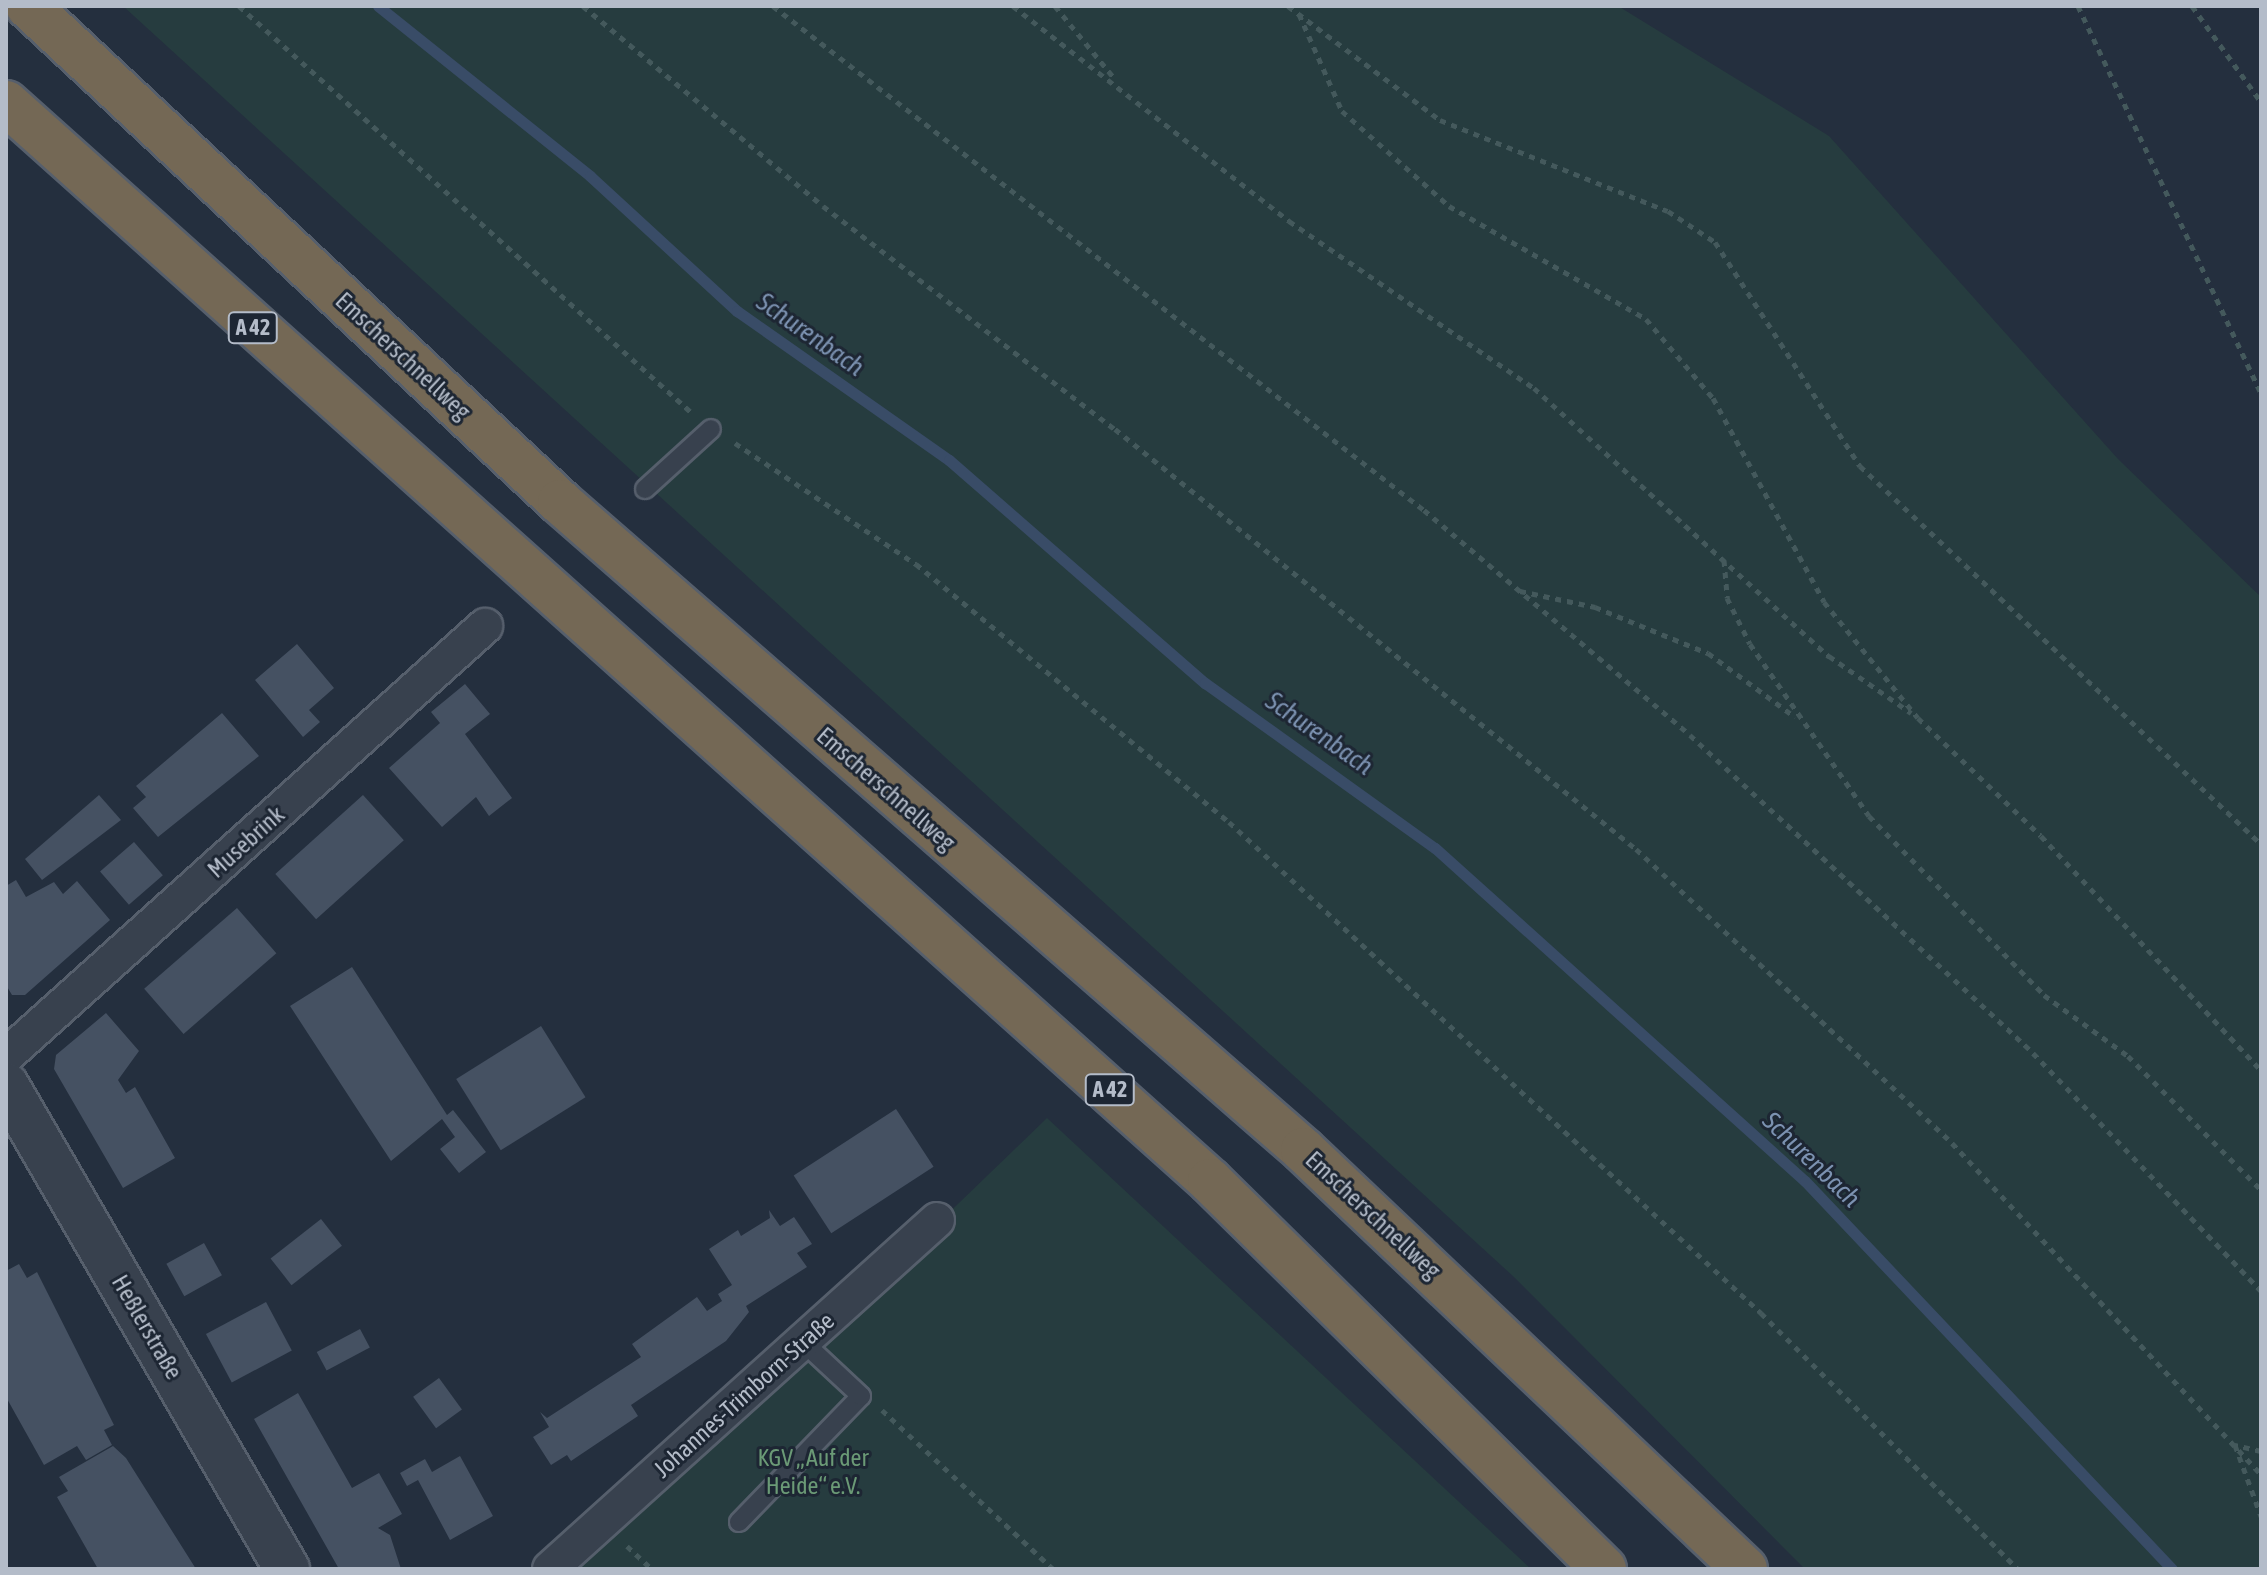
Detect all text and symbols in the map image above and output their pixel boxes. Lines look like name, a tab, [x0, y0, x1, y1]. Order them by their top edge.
street label: Emscherschnellweg	[330, 286, 476, 426]
water label: Schurenbach	[750, 287, 870, 383]
road number: A 42	[227, 310, 279, 346]
water label: Schurenbach	[1259, 686, 1379, 782]
street label: Emscherschnellweg	[811, 721, 961, 857]
street label: Musebrink	[202, 800, 290, 884]
road number: A 42	[1084, 1072, 1136, 1108]
water label: Schurenbach	[1756, 1106, 1866, 1214]
street label: Emscherschnellweg	[1300, 1145, 1446, 1285]
street label: Heßlerstraße	[106, 1270, 188, 1384]
street label: Johannes-Trimborn-Straße	[648, 1307, 840, 1483]
park label: KGV „Auf der Heide“ e.V.	[757, 1444, 869, 1500]

